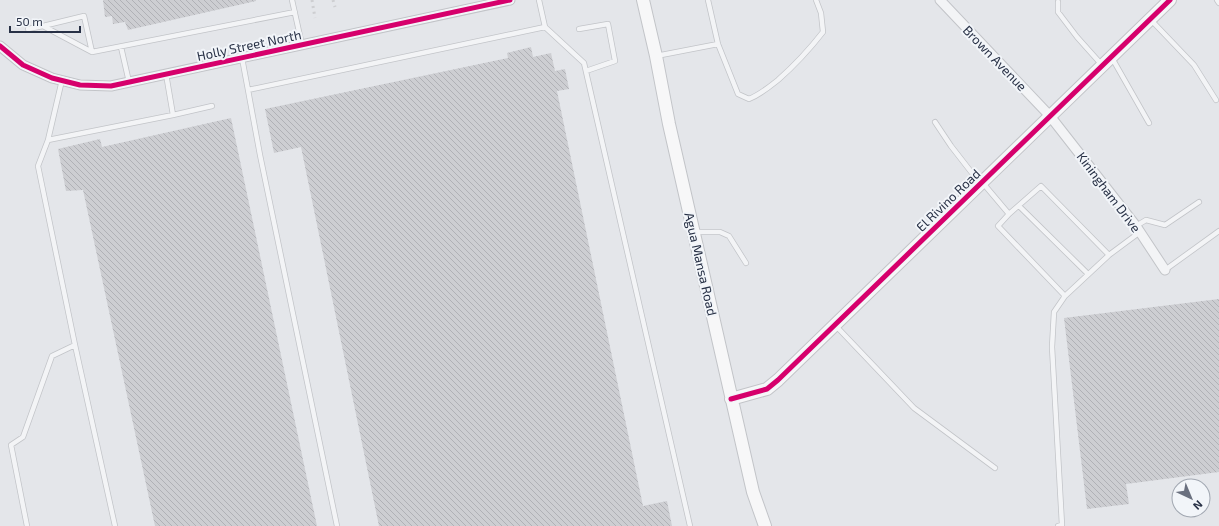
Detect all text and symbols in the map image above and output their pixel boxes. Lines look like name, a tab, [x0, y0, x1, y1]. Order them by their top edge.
scale bar	[10, 8, 80, 34]
text: 50 m	[16, 14, 43, 28]
street label: Brown Avenue	[960, 22, 1030, 94]
street label: Holly Street North	[195, 26, 303, 64]
street label: Kiningham Drive	[1074, 149, 1144, 235]
street label: El Rivino Road	[913, 165, 983, 235]
street label: Agua Mansa Road	[681, 211, 721, 317]
north arrow	[1171, 478, 1211, 518]
text: N	[1191, 498, 1206, 513]

